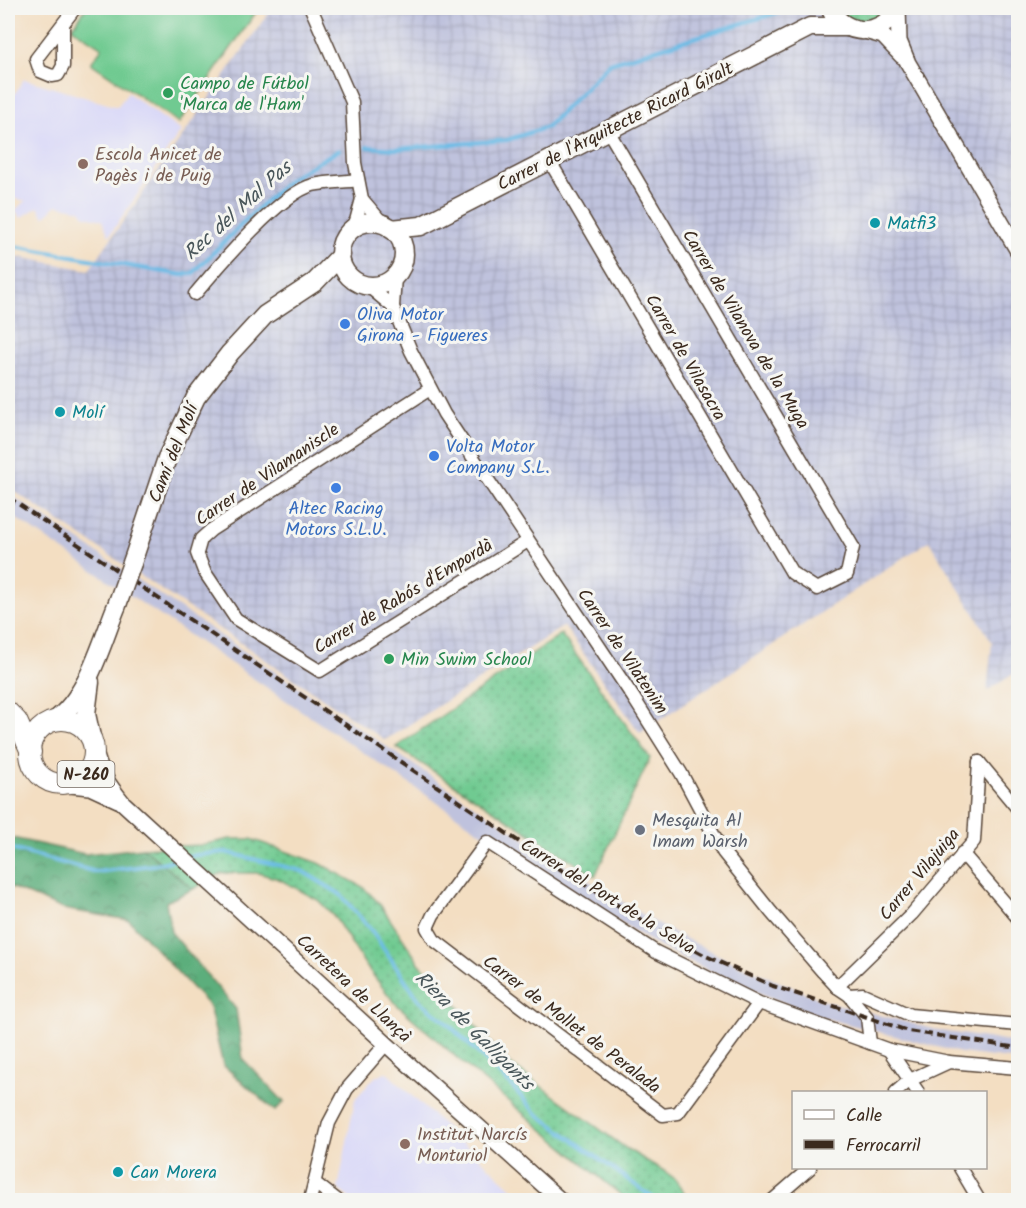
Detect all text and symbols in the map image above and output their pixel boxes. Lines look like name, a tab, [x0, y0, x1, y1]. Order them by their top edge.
street label: Carrer de l'Arquitecte Ricard Giralt	[492, 54, 740, 200]
place label: Campo de Fútbol 'Marca de l'Ham'	[180, 70, 309, 120]
marker: Campo de Fútbol 'Marca de l'Ham'	[161, 86, 175, 100]
place label: Escola Anicet de Pagès i de Puig	[95, 141, 222, 191]
water label: Rec del Mal Pas	[177, 152, 302, 269]
marker: Escola Anicet de Pagès i de Puig	[76, 157, 90, 171]
place label: Matfi3	[887, 210, 936, 239]
marker: Matfi3	[868, 216, 882, 230]
street label: Carrer de Vilanova de la Muga	[673, 224, 816, 435]
street label: Carrer de Vilasacra	[637, 289, 733, 426]
place label: Oliva Motor Girona - Figueres	[357, 301, 488, 351]
marker: Oliva Motor Girona - Figueres	[338, 317, 352, 331]
street label: Camí del Molí	[141, 397, 208, 508]
place label: Molí	[72, 399, 106, 428]
marker: Molí	[53, 405, 67, 419]
street label: Carrer de Vilamaniscle	[190, 416, 346, 534]
place label: Volta Motor Company S.L.	[446, 433, 549, 483]
marker: Volta Motor Company S.L.	[427, 449, 441, 463]
marker: Altec Racing Motors S.L.U.	[329, 481, 343, 495]
place label: Altec Racing Motors S.L.U.	[285, 495, 387, 545]
street label: Carrer de Rabós d'Empordà	[309, 532, 499, 662]
street label: Carrer de Vilatenim	[569, 583, 675, 721]
place label: Min Swim School	[401, 646, 532, 675]
marker: Min Swim School	[382, 652, 396, 666]
road number: N-260	[58, 761, 115, 787]
place label: Mesquita Al Imam Warsh	[652, 807, 748, 857]
street label: Carrer Vilajuiga	[873, 822, 968, 928]
marker: Mesquita Al Imam Warsh	[633, 823, 647, 837]
street label: Carrer del Port de la Selva	[514, 832, 700, 963]
street label: Carretera de Llançà	[289, 928, 417, 1051]
street label: Carrer de Mollet de Peralada	[476, 948, 666, 1102]
water label: Riera de Galligants	[406, 964, 543, 1100]
legend	[792, 1091, 987, 1169]
text: Calle	[846, 1102, 882, 1131]
place label: Institut Narcís Monturiol	[417, 1121, 528, 1171]
text: Ferrocarril	[846, 1132, 921, 1161]
marker: Institut Narcís Monturiol	[398, 1137, 412, 1151]
place label: Can Morera	[130, 1159, 217, 1188]
marker: Can Morera	[111, 1165, 125, 1179]

